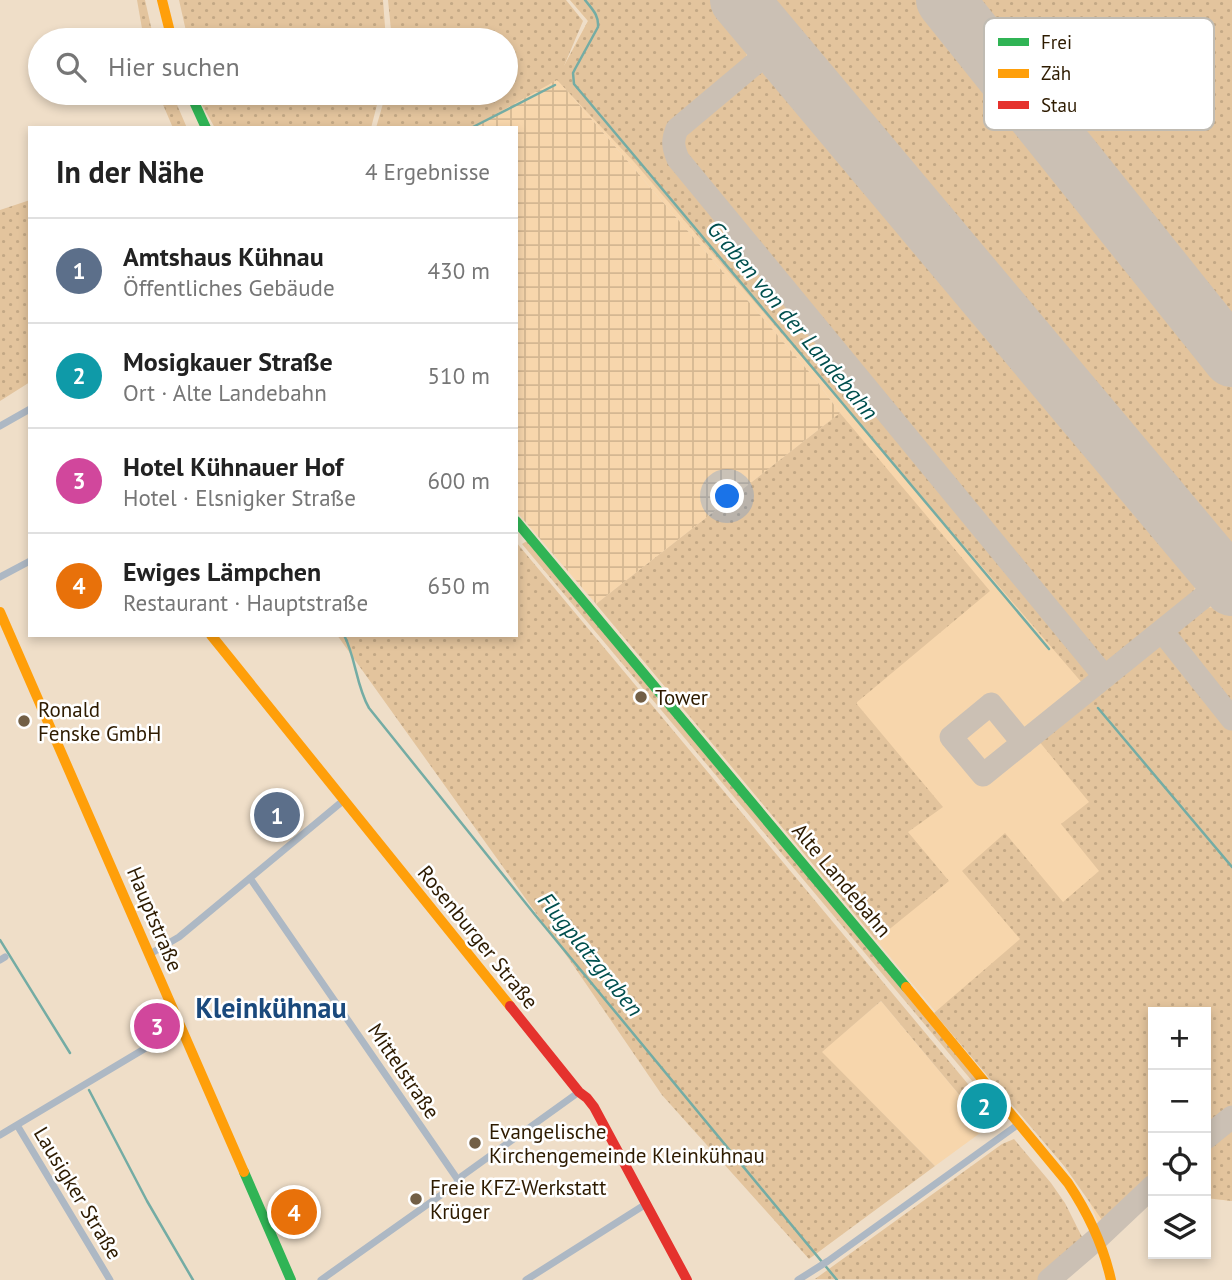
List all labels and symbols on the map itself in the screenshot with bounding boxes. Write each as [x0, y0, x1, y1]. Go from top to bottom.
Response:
legend [984, 18, 1214, 130]
text: Frei [1041, 30, 1072, 54]
text: Zäh [1041, 61, 1071, 85]
text: Stau [1041, 93, 1077, 117]
water label: Graben von der Landebahn [701, 214, 885, 426]
your location [710, 479, 744, 513]
place label: Tower [655, 684, 708, 711]
marker: Tower [633, 689, 649, 705]
place label: Ronald Fenske GmbH [38, 696, 161, 747]
marker: Ronald Fenske GmbH [16, 713, 32, 729]
pin: 1 [254, 789, 300, 841]
street label: Alte Landebahn [786, 817, 898, 943]
street label: Rosenburger Straße [412, 860, 544, 1014]
street label: Hauptstraße [121, 863, 189, 975]
water label: Flugplatzgraben [532, 886, 650, 1022]
district label: Kleinkühnau [196, 989, 346, 1026]
pin: 3 [134, 1000, 180, 1052]
street label: Mittelstraße [362, 1018, 446, 1124]
pin: 2 [961, 1080, 1007, 1132]
place label: Evangelische Kirchengemeinde Kleinkühnau [489, 1118, 765, 1169]
street label: Lausigker Straße [28, 1122, 128, 1264]
marker: Evangelische Kirchengemeinde Kleinkühnau [467, 1135, 483, 1151]
place label: Freie KFZ-Werkstatt Krüger [430, 1174, 606, 1225]
pin: 4 [271, 1186, 317, 1238]
marker: Freie KFZ-Werkstatt Krüger [408, 1191, 424, 1207]

